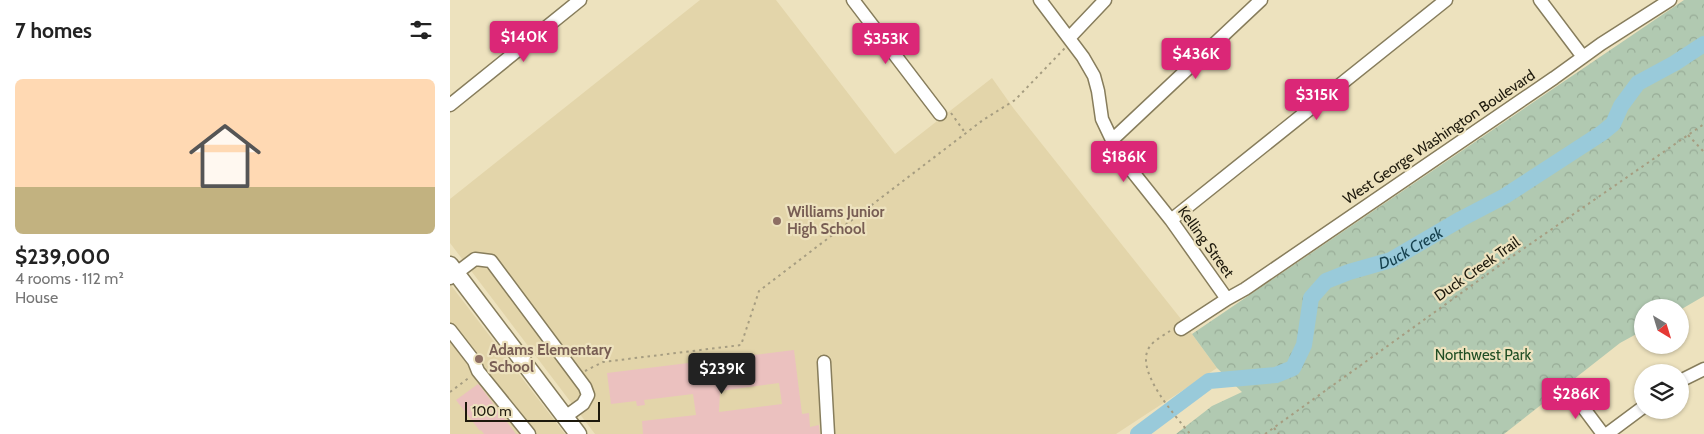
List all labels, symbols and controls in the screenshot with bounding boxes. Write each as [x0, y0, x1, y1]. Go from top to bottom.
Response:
icon: filters [407, 16, 435, 44]
text: 7 homes [15, 18, 92, 43]
pin: $140K [489, 20, 559, 63]
pin: $353K [851, 22, 921, 65]
text: $140K [501, 27, 547, 46]
text: $353K [863, 29, 909, 48]
pin: $436K [1161, 38, 1231, 80]
text: $436K [1173, 44, 1219, 63]
street label: West George Washington Boulevard [1340, 66, 1538, 208]
pin: $315K [1282, 78, 1352, 121]
text: $315K [1296, 85, 1338, 104]
icon: home [180, 111, 270, 201]
pin: $186K [1089, 140, 1159, 183]
text: $186K [1102, 147, 1146, 166]
place label: Williams Junior High School [787, 203, 884, 238]
street label: Kelling Street [1174, 203, 1238, 281]
marker: Williams Junior High School [771, 215, 783, 227]
water label: Duck Creek [1376, 222, 1447, 273]
street label: Duck Creek Trail [1431, 233, 1523, 305]
text: $239,000 [15, 244, 110, 269]
text: 4 rooms · 112 m² [15, 269, 124, 288]
text: House [15, 288, 58, 307]
north arrow [1634, 299, 1689, 354]
map controls [1634, 299, 1689, 419]
place label: Adams Elementary School [489, 341, 613, 376]
park label: Northwest Park [1435, 346, 1532, 364]
pin: $239K [687, 352, 757, 395]
marker: Adams Elementary School [473, 353, 485, 365]
text: $239K [699, 359, 745, 378]
button: layers [1634, 364, 1689, 419]
pin: $286K [1541, 378, 1611, 420]
text: $286K [1553, 384, 1599, 403]
scale bar [465, 399, 600, 422]
text: 100 m [472, 402, 512, 420]

